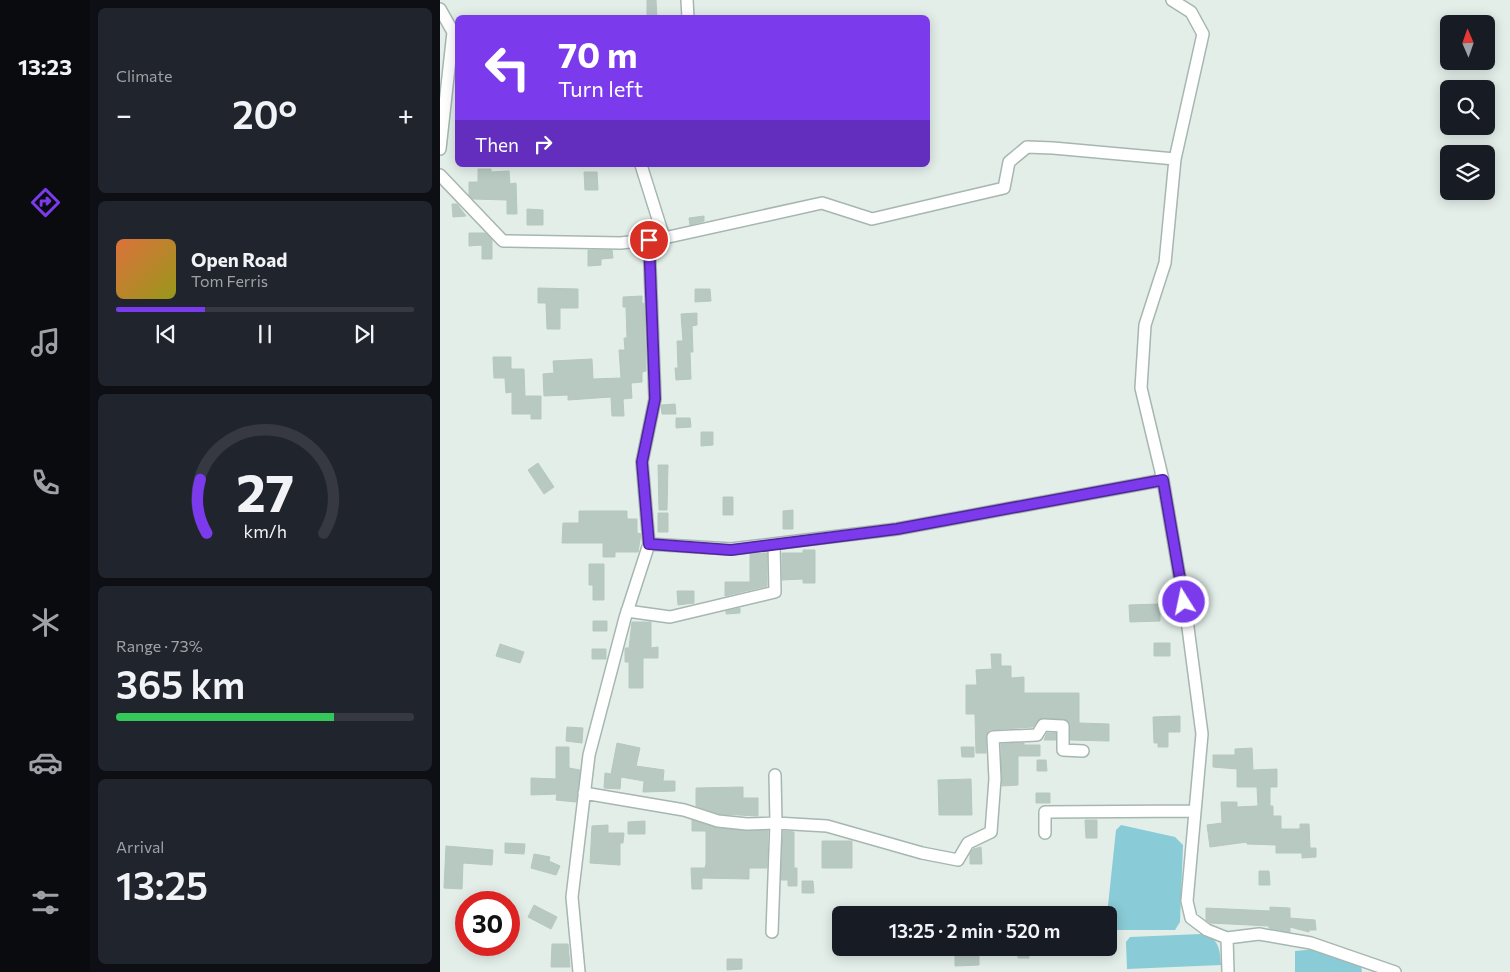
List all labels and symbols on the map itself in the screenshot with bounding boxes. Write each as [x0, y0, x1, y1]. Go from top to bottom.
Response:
north arrow [1440, 15, 1495, 70]
pin [628, 219, 670, 261]
position arrow [1157, 575, 1209, 627]
speed limit sign: 30 [455, 891, 520, 956]

